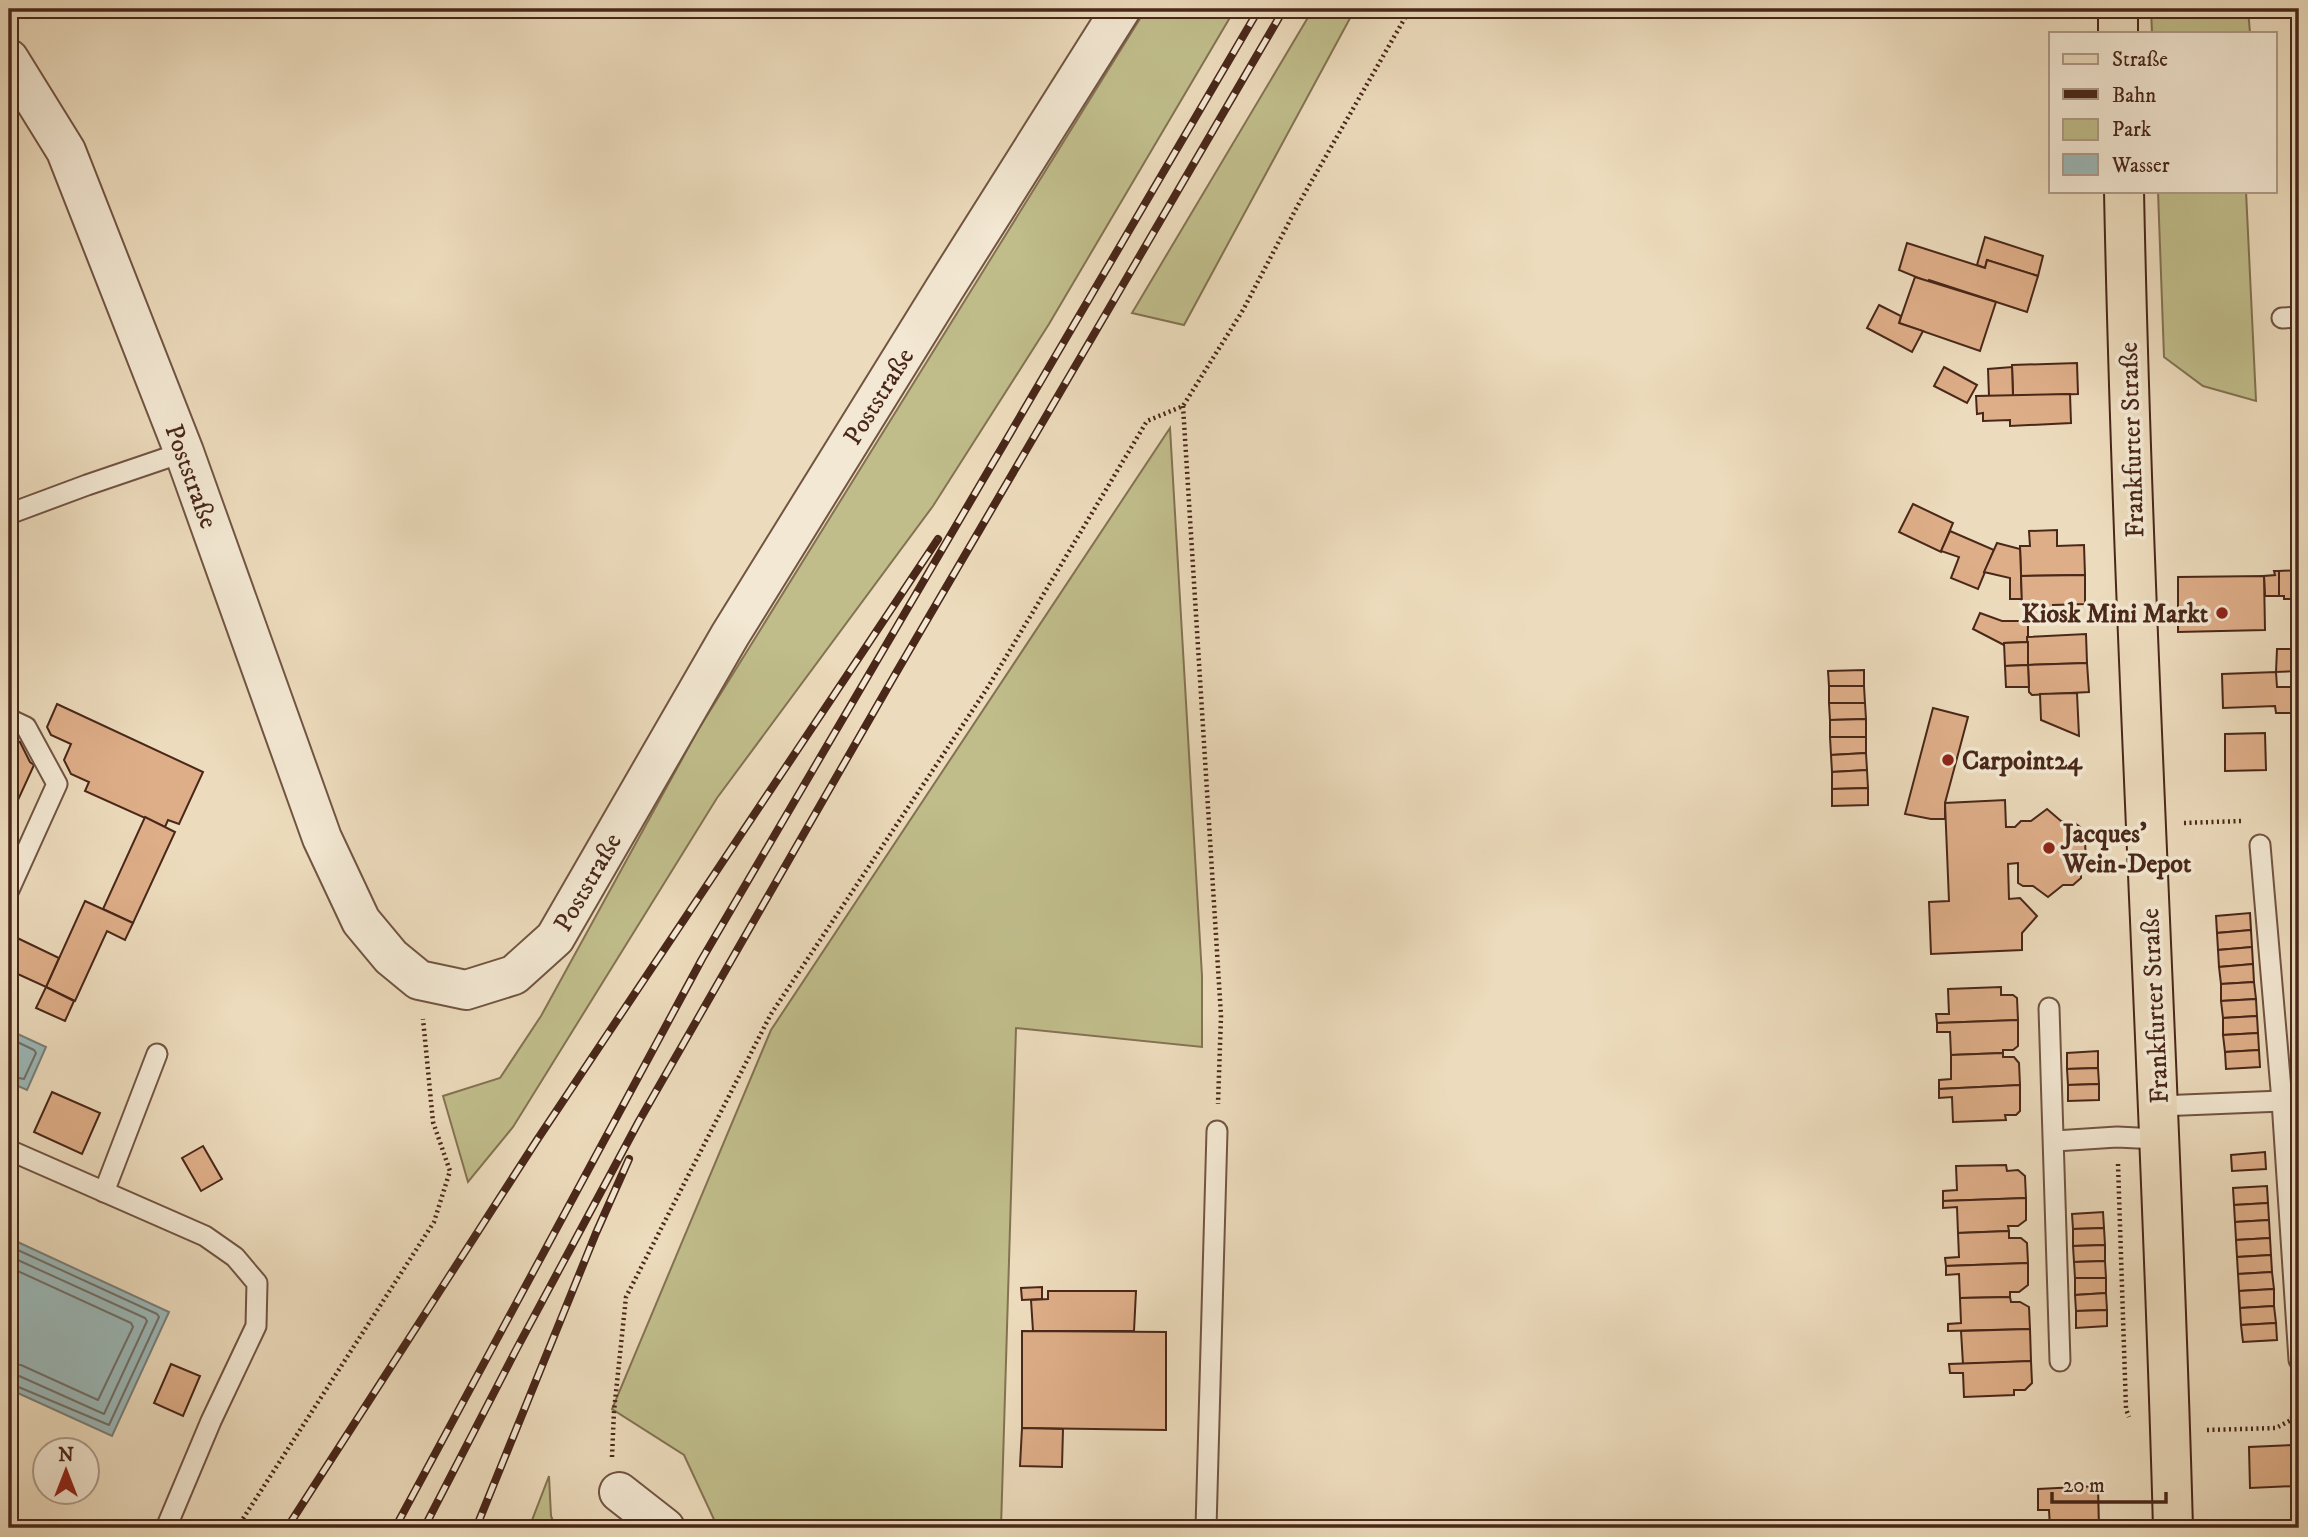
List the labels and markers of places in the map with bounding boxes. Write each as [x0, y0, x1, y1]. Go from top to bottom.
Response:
place label: Kiosk Mini Markt [2021, 598, 2209, 631]
marker: Kiosk Mini Markt [2214, 605, 2230, 621]
place label: Carpoint24 [1962, 745, 2083, 778]
marker: Carpoint24 [1940, 752, 1956, 768]
place label: Jacques' Wein-Depot [2060, 818, 2192, 881]
marker: Jacques' Wein-Depot [2041, 840, 2057, 856]

